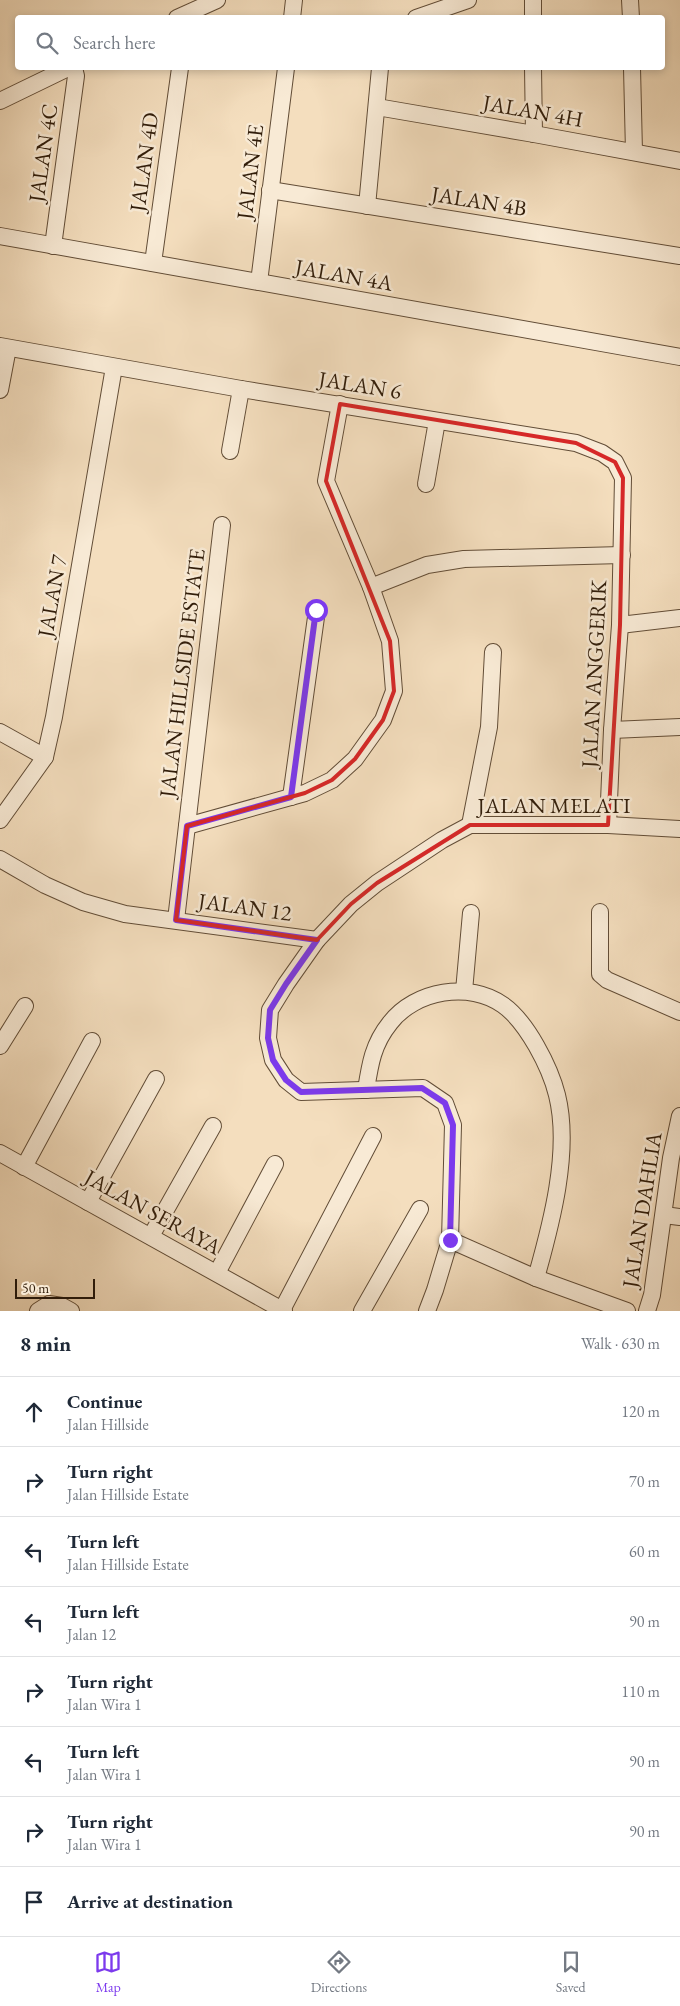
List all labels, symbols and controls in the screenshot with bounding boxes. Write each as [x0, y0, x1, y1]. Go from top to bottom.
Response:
search box [15, 15, 665, 70]
icon: search [33, 29, 61, 57]
text: Search here [73, 30, 155, 55]
street label: JALAN 4H [479, 88, 585, 134]
street label: JALAN 4C [21, 102, 64, 206]
street label: JALAN 4D [122, 111, 165, 215]
street label: JALAN 4E [230, 123, 270, 223]
street label: JALAN 4B [427, 179, 529, 223]
street label: JALAN 4A [291, 252, 396, 298]
street label: JALAN 6 [315, 364, 404, 406]
street label: JALAN HILLSIDE ESTATE [152, 547, 212, 801]
street label: JALAN 7 [30, 552, 74, 641]
street label: JALAN ANGGERIK [574, 578, 613, 771]
route start [305, 599, 328, 622]
street label: JALAN MELATI [475, 791, 631, 820]
street label: JALAN 12 [195, 886, 294, 928]
street label: JALAN DAHLIA [615, 1129, 669, 1292]
street label: JALAN SERAYA [78, 1161, 227, 1262]
route end [439, 1229, 462, 1252]
scale bar [15, 1276, 95, 1299]
text: 50 m [22, 1279, 49, 1297]
text: 8 min [20, 1330, 71, 1357]
text: Walk · 630 m [581, 1333, 660, 1354]
text: Continue [67, 1389, 142, 1414]
icon: ahead [20, 1398, 48, 1426]
text: 120 m [621, 1401, 660, 1422]
text: Jalan Hillside [67, 1414, 149, 1435]
text: Turn right [67, 1459, 153, 1484]
icon: right [20, 1468, 48, 1496]
text: 70 m [629, 1471, 660, 1492]
text: Jalan Hillside Estate [67, 1484, 189, 1505]
text: Turn left [67, 1529, 139, 1554]
icon: left [20, 1538, 48, 1566]
text: 60 m [629, 1541, 660, 1562]
text: Jalan Hillside Estate [67, 1554, 189, 1575]
text: Turn left [67, 1599, 139, 1624]
icon: left [20, 1608, 48, 1636]
text: 90 m [629, 1611, 660, 1632]
text: Jalan 12 [67, 1624, 116, 1645]
text: Turn right [67, 1669, 153, 1694]
icon: right [20, 1678, 48, 1706]
text: 110 m [621, 1681, 660, 1702]
text: Jalan Wira 1 [67, 1694, 142, 1715]
text: Turn left [67, 1739, 139, 1764]
icon: left [20, 1748, 48, 1776]
text: 90 m [629, 1751, 660, 1772]
text: Jalan Wira 1 [67, 1764, 142, 1785]
text: Turn right [67, 1809, 153, 1834]
icon: right [20, 1818, 48, 1846]
text: 90 m [629, 1821, 660, 1842]
text: Jalan Wira 1 [67, 1834, 142, 1855]
icon: arrive [20, 1888, 48, 1916]
text: Arrive at destination [67, 1889, 233, 1914]
tab: Map [94, 1948, 122, 1996]
tab: Directions [311, 1948, 367, 1996]
tab: Saved [556, 1948, 586, 1996]

